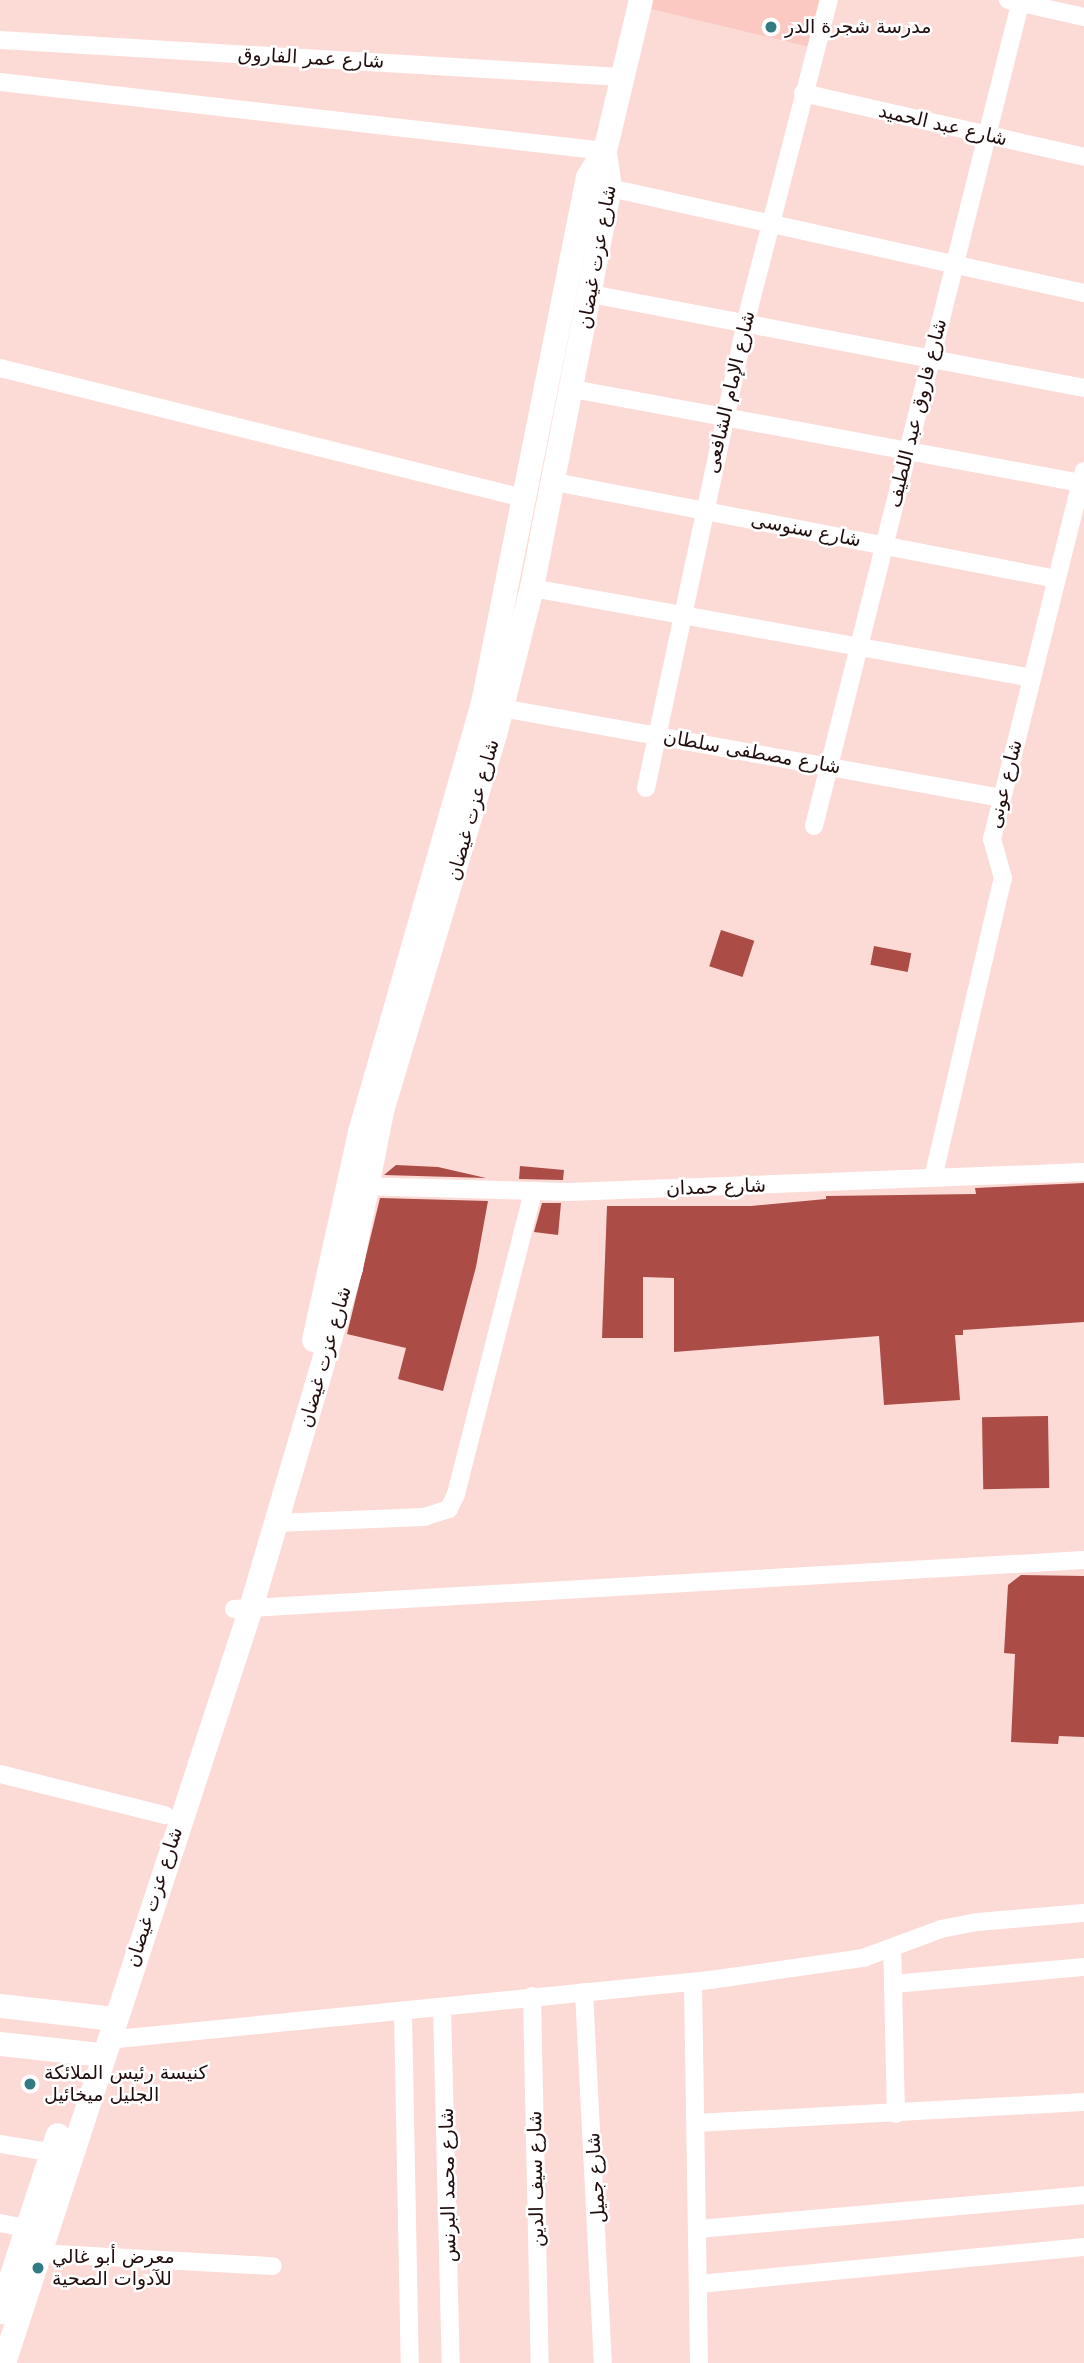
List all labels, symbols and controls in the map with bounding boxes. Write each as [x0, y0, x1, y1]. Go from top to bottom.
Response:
place label: مدرسة شجرة الدر [785, 16, 931, 38]
marker: مدرسة شجرة الدر [763, 19, 779, 35]
street label: شارع عمر الفاروق [237, 43, 385, 73]
street label: شارع عبد الحميد [876, 99, 1010, 151]
street label: شارع عزت غيضان [573, 183, 621, 331]
street label: شارع الإمام الشافعى [700, 309, 760, 475]
street label: شارع فاروق عبد اللطيف [883, 316, 951, 510]
street label: شارع سنوسى [749, 508, 863, 552]
street label: شارع مصطفى سلطان [662, 725, 842, 779]
street label: شارع عزت غيضان [442, 737, 504, 883]
street label: شارع عونى [983, 737, 1027, 831]
street label: شارع حمدان [666, 1174, 766, 1200]
street label: شارع عزت غيضان [294, 1284, 356, 1430]
street label: شارع عزت غيضان [121, 1824, 187, 1970]
place label: كنيسة رئيس الملائكة الجليل ميخائيل [44, 2062, 208, 2106]
marker: كنيسة رئيس الملائكة الجليل ميخائيل [22, 2076, 38, 2092]
street label: شارع محمد البرنس [435, 2108, 461, 2262]
street label: شارع سيف الدين [523, 2111, 549, 2247]
street label: شارع جميل [581, 2132, 611, 2224]
place label: معرض أبو غالي للآدوات الصحية [52, 2246, 175, 2290]
marker: معرض أبو غالي للآدوات الصحية [30, 2260, 46, 2276]

